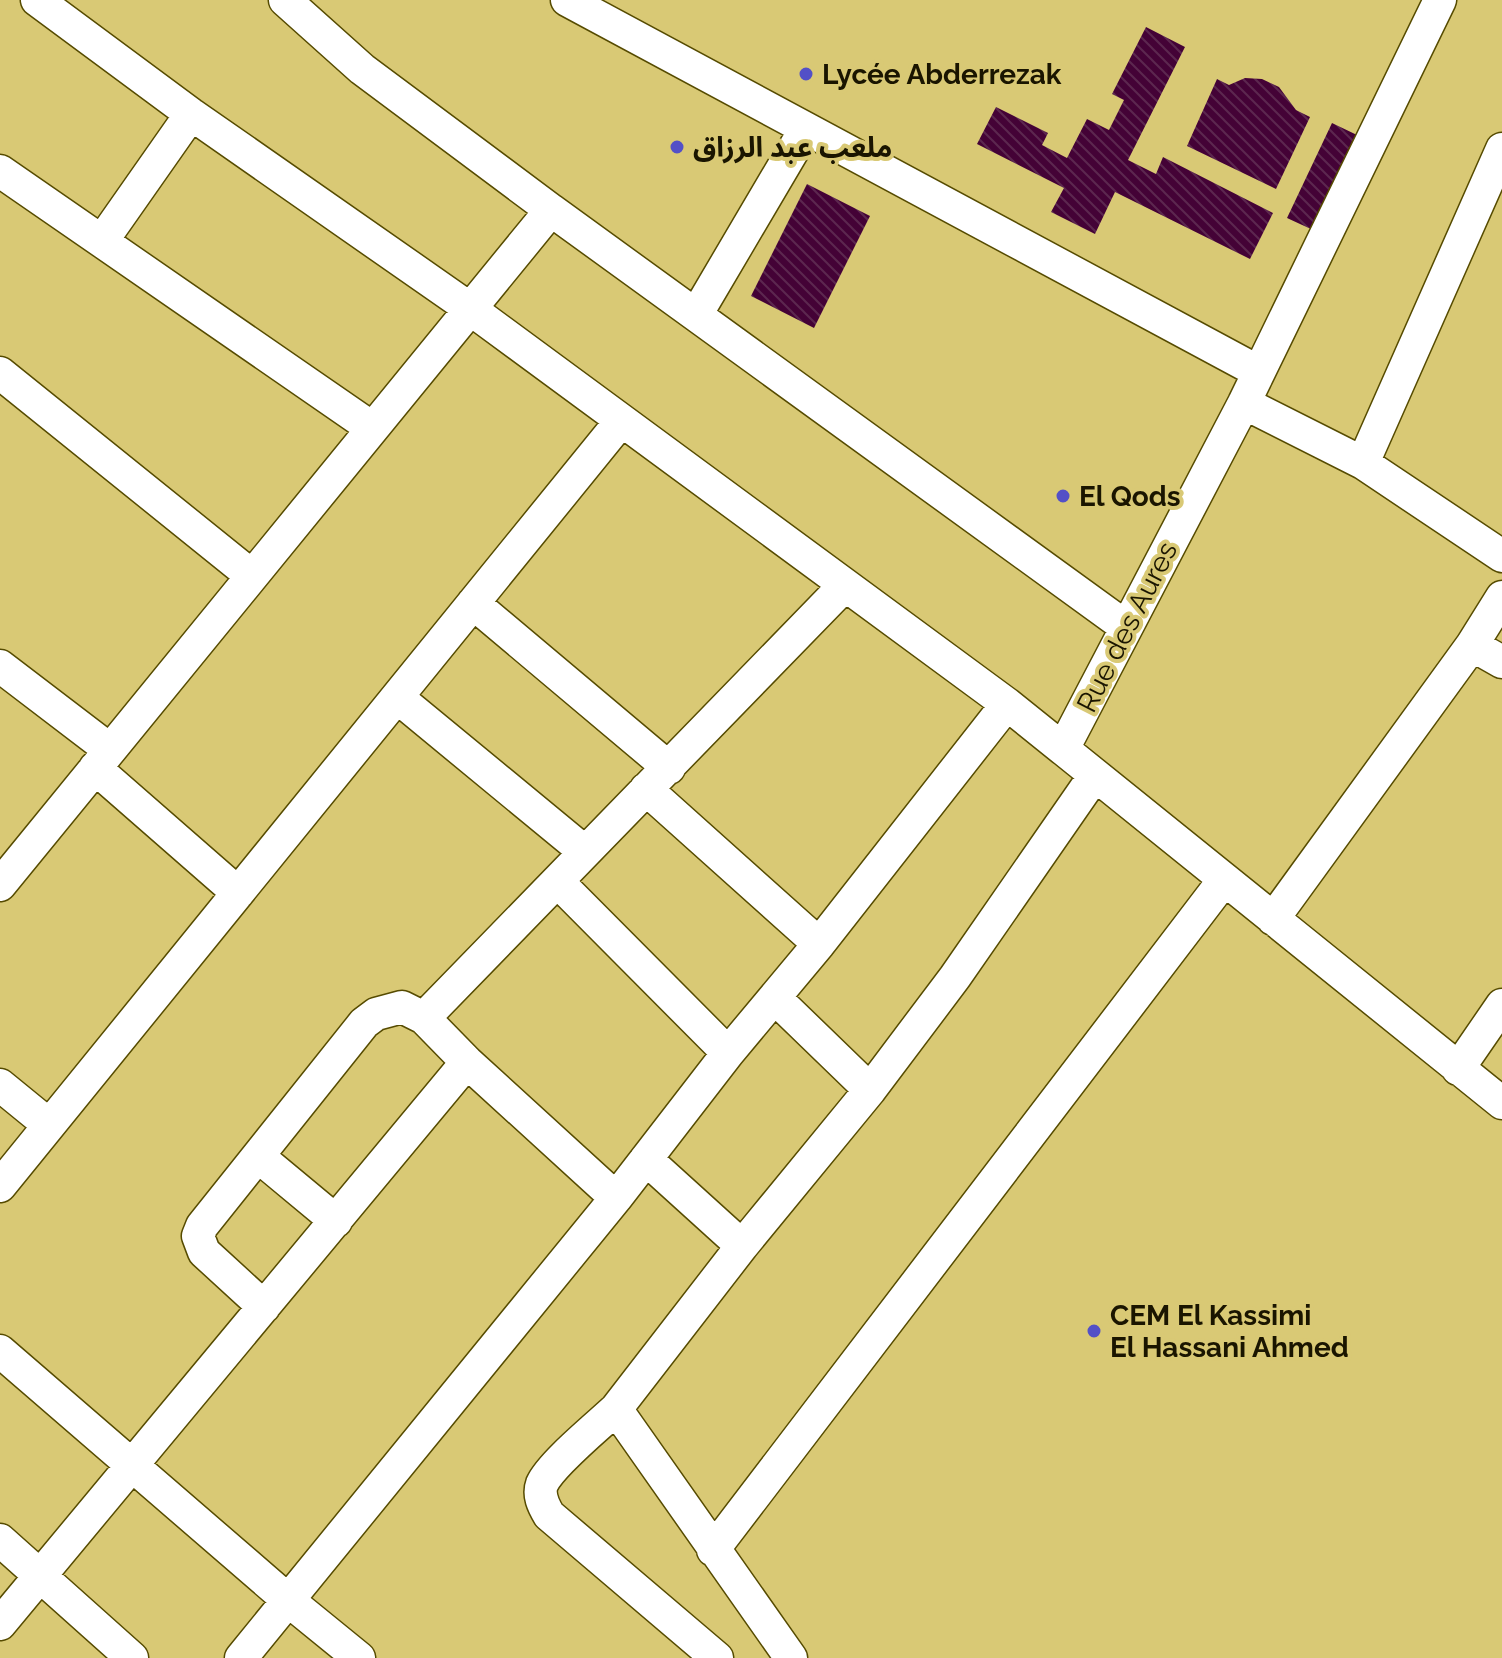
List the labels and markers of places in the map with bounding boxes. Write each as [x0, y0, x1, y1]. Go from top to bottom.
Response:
place label: Lycée Abderrezak [822, 58, 1062, 91]
marker: Lycée Abderrezak [797, 65, 815, 83]
place label: ملعب عبد الرزاق [693, 131, 892, 164]
marker: ملعب عبد الرزاق [668, 138, 686, 156]
place label: El Qods [1079, 480, 1181, 513]
marker: El Qods [1054, 487, 1072, 505]
place label: CEM El Kassimi El Hassani Ahmed [1110, 1299, 1349, 1364]
marker: CEM El Kassimi El Hassani Ahmed [1085, 1322, 1103, 1340]

